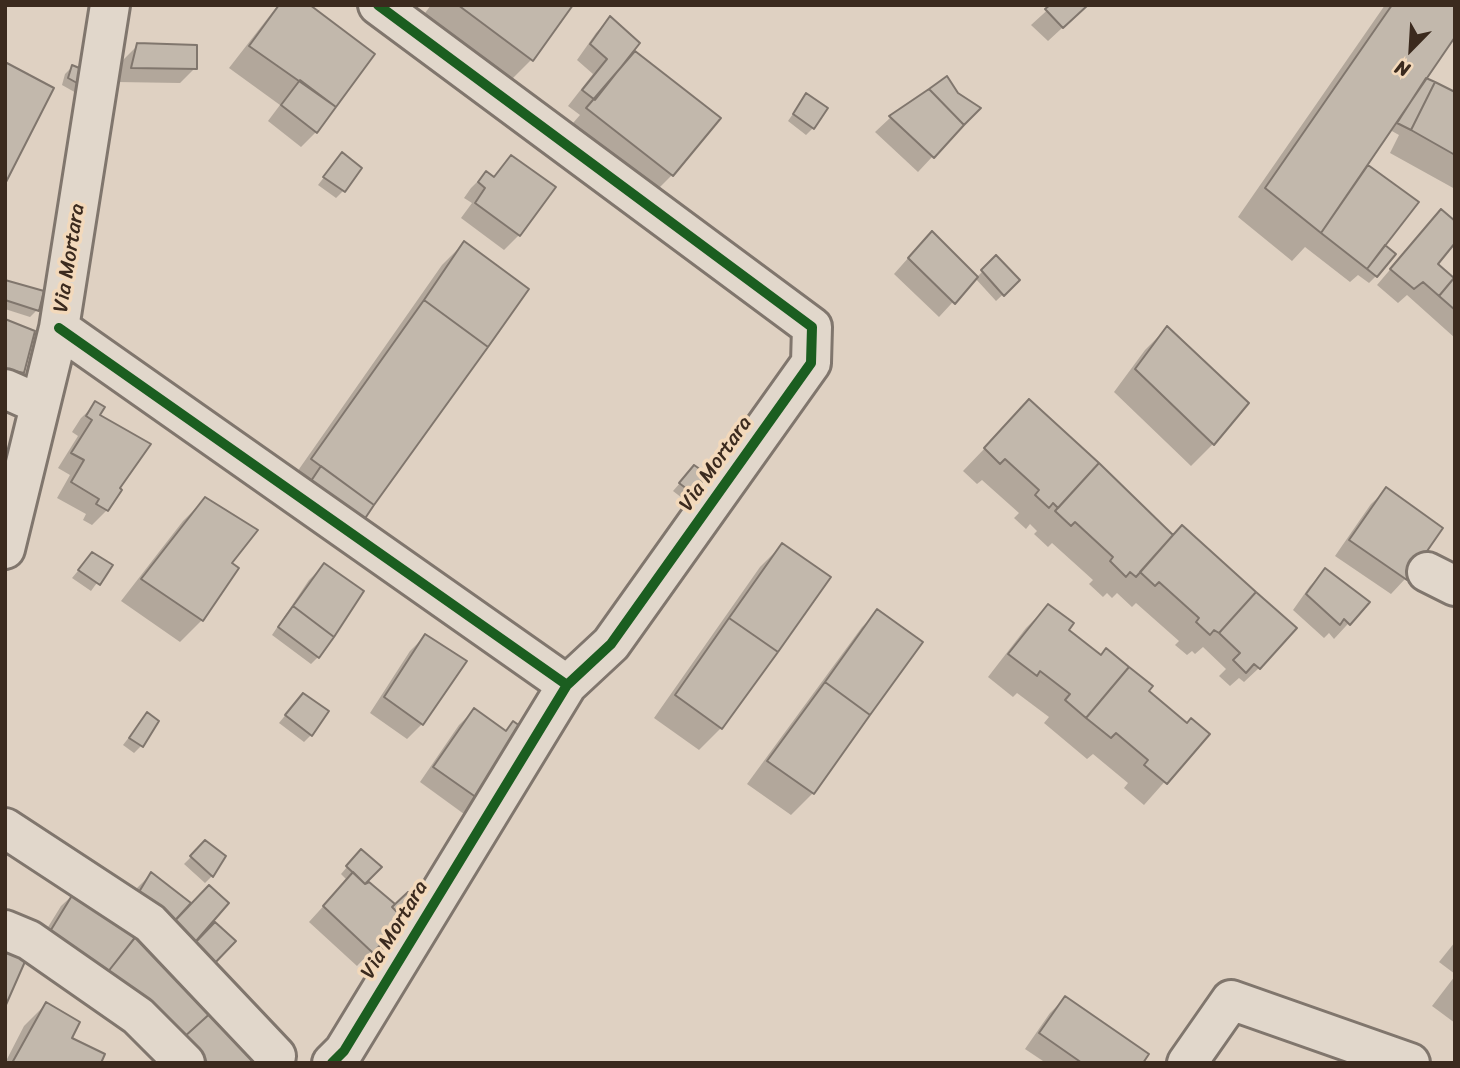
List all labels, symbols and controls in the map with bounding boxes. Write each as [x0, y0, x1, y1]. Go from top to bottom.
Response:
north arrow [1376, 14, 1446, 84]
text: N [1390, 51, 1415, 86]
street label: Via Mortara [49, 202, 91, 314]
street label: Via Mortara [674, 412, 758, 516]
street label: Via Mortara [356, 877, 434, 983]

